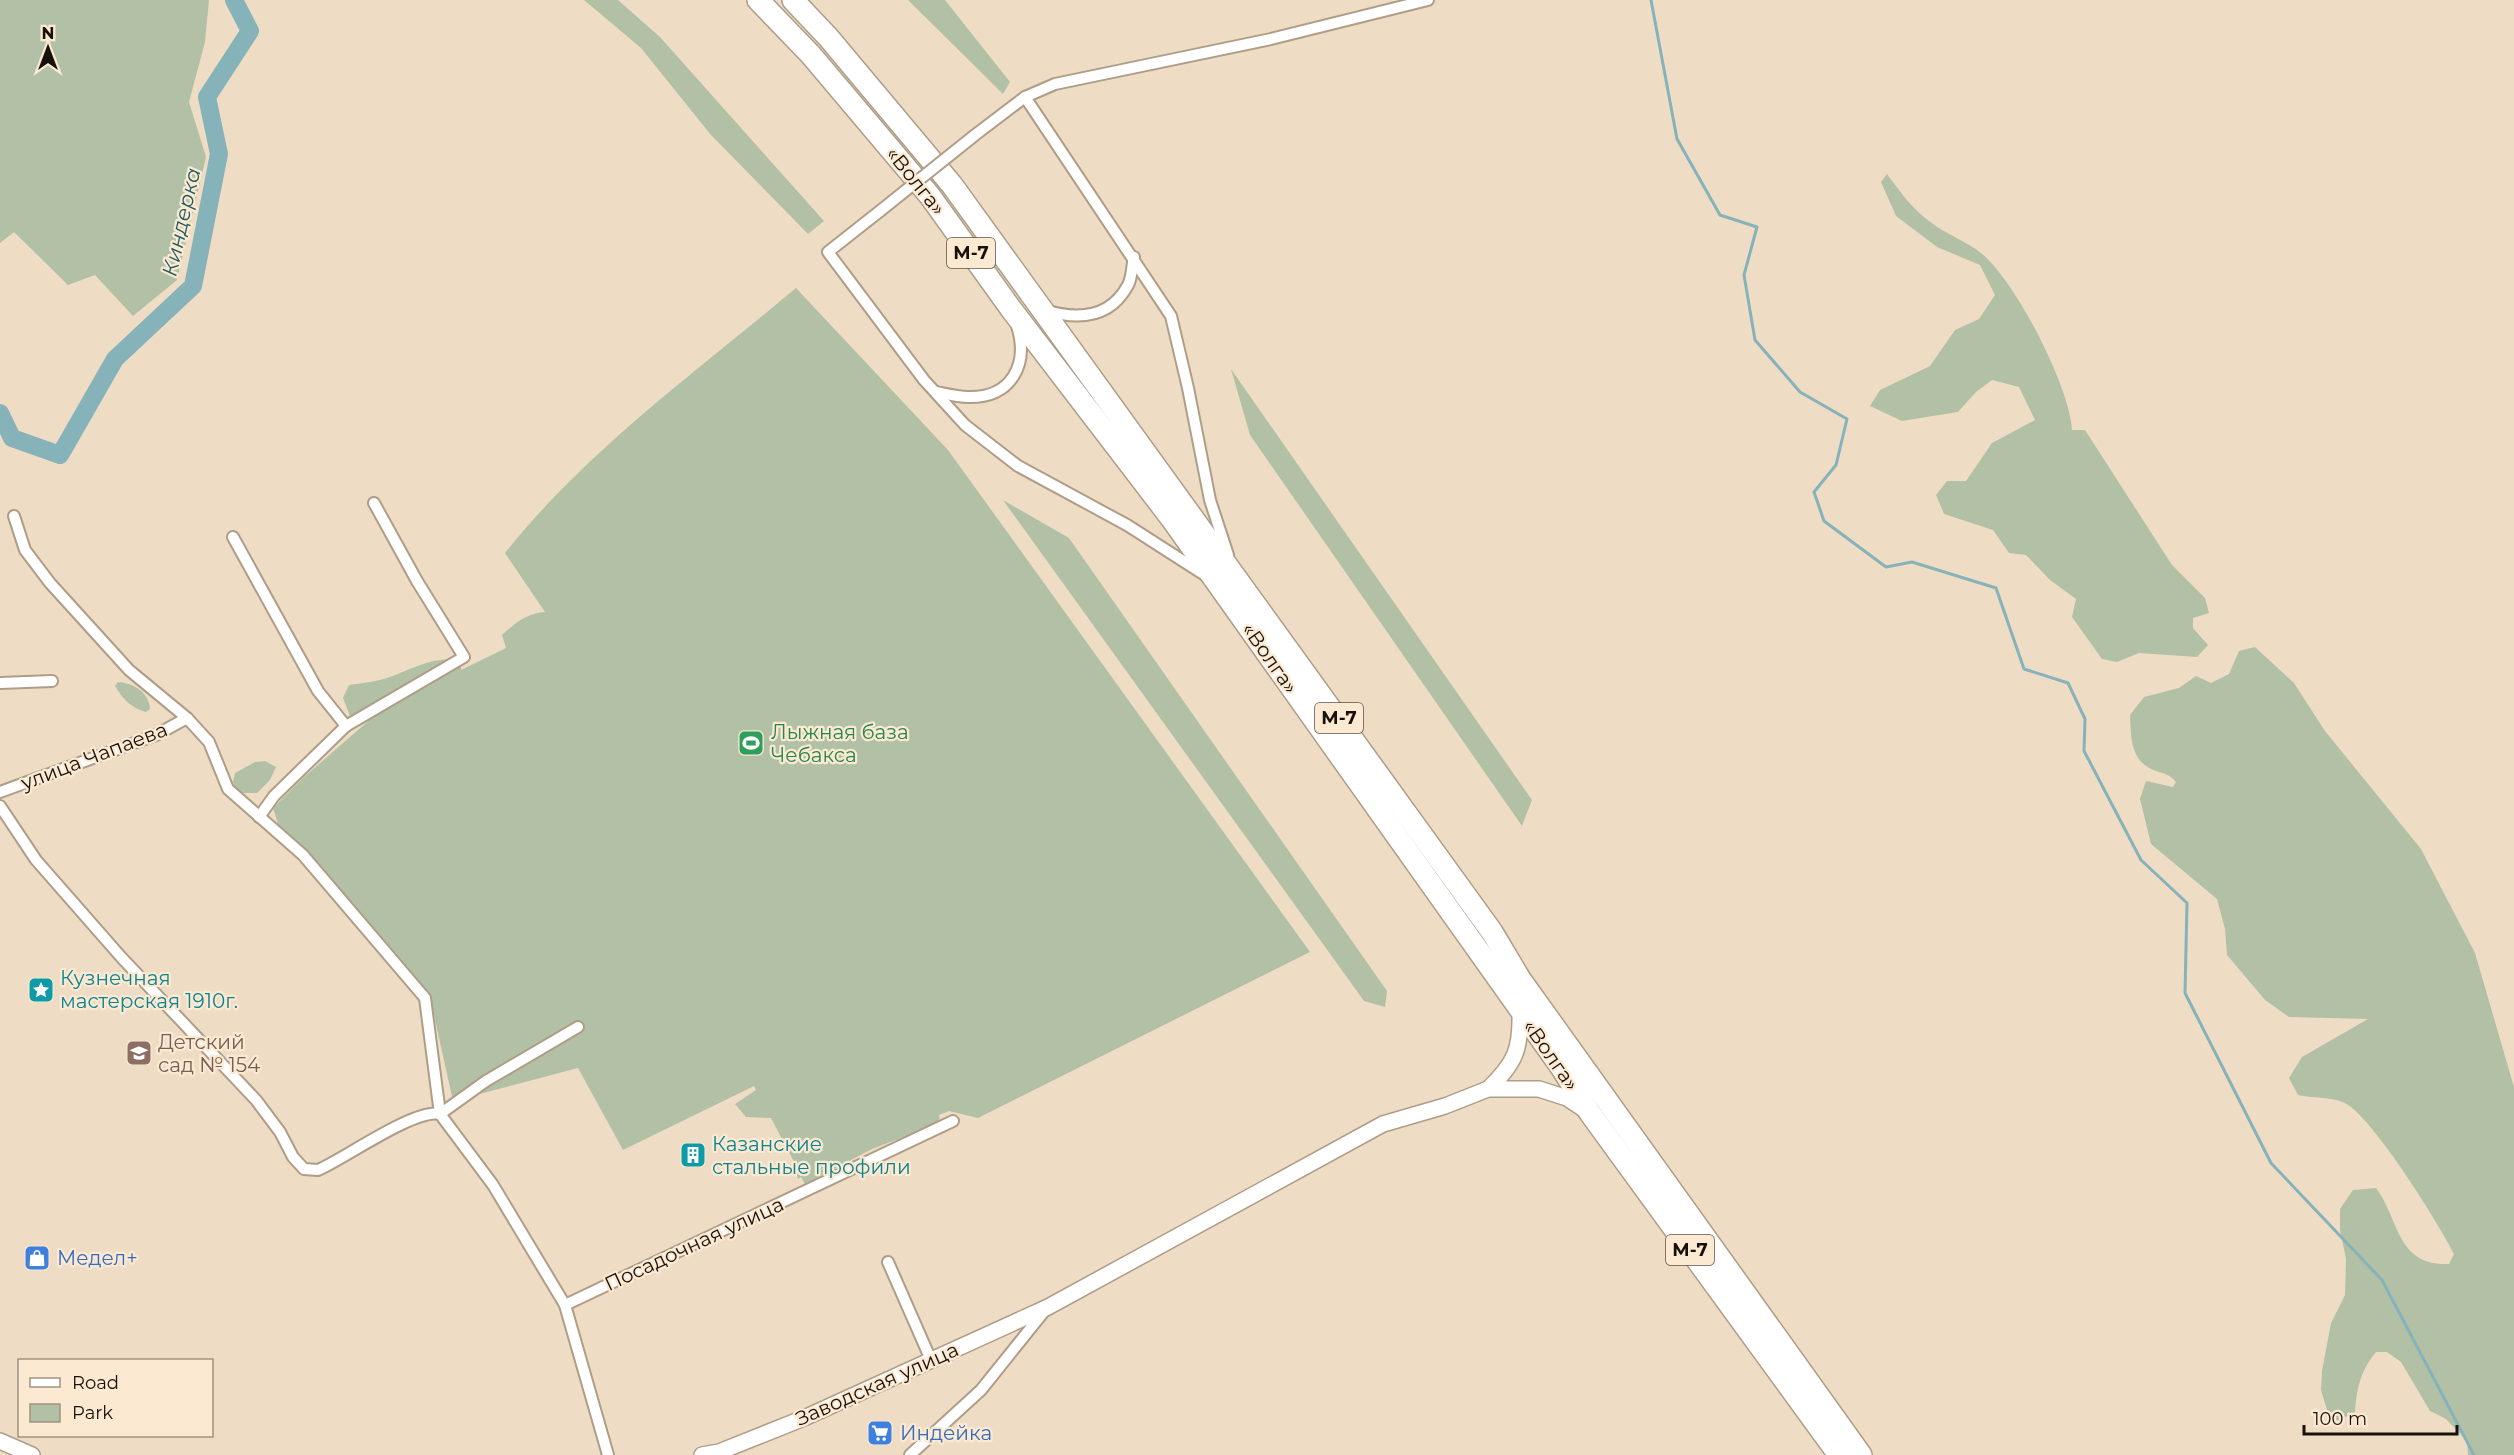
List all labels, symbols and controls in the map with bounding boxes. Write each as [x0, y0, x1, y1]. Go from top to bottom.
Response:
north arrow [18, 18, 78, 78]
text: N [42, 24, 54, 43]
street label: «Волга» [881, 142, 951, 220]
water label: Киндерка [156, 165, 206, 279]
road number: М-7 [947, 238, 995, 268]
street label: «Волга» [1237, 618, 1303, 698]
road number: М-7 [1315, 703, 1363, 733]
street label: улица Чапаева [16, 717, 171, 795]
place label: Лыжная база Чебакса [771, 720, 909, 767]
sports icon: Лыжная база Чебакса [736, 728, 766, 758]
place label: Кузнечная мастерская 1910г. [60, 966, 238, 1013]
place icon: Кузнечная мастерская 1910г. [26, 975, 56, 1005]
street label: «Волга» [1518, 1015, 1584, 1095]
place label: Детский сад № 154 [158, 1030, 260, 1077]
school or university icon: Детский сад № 154 [124, 1038, 154, 1068]
place label: Казанские стальные профили [712, 1132, 911, 1179]
building icon: Казанские стальные профили [678, 1140, 708, 1170]
street label: Посадочная улица [601, 1192, 787, 1296]
road number: М-7 [1666, 1235, 1714, 1265]
shop icon: Медел+ [22, 1243, 52, 1273]
place label: Медел+ [57, 1246, 138, 1270]
street label: Заводская улица [792, 1337, 962, 1431]
legend [18, 1359, 213, 1437]
text: Road [72, 1372, 119, 1394]
scale bar [2304, 1398, 2457, 1436]
text: Park [72, 1402, 113, 1424]
text: 100 m [2313, 1408, 2367, 1430]
supermarket icon: Индейка [865, 1418, 895, 1448]
place label: Индейка [900, 1421, 992, 1445]

